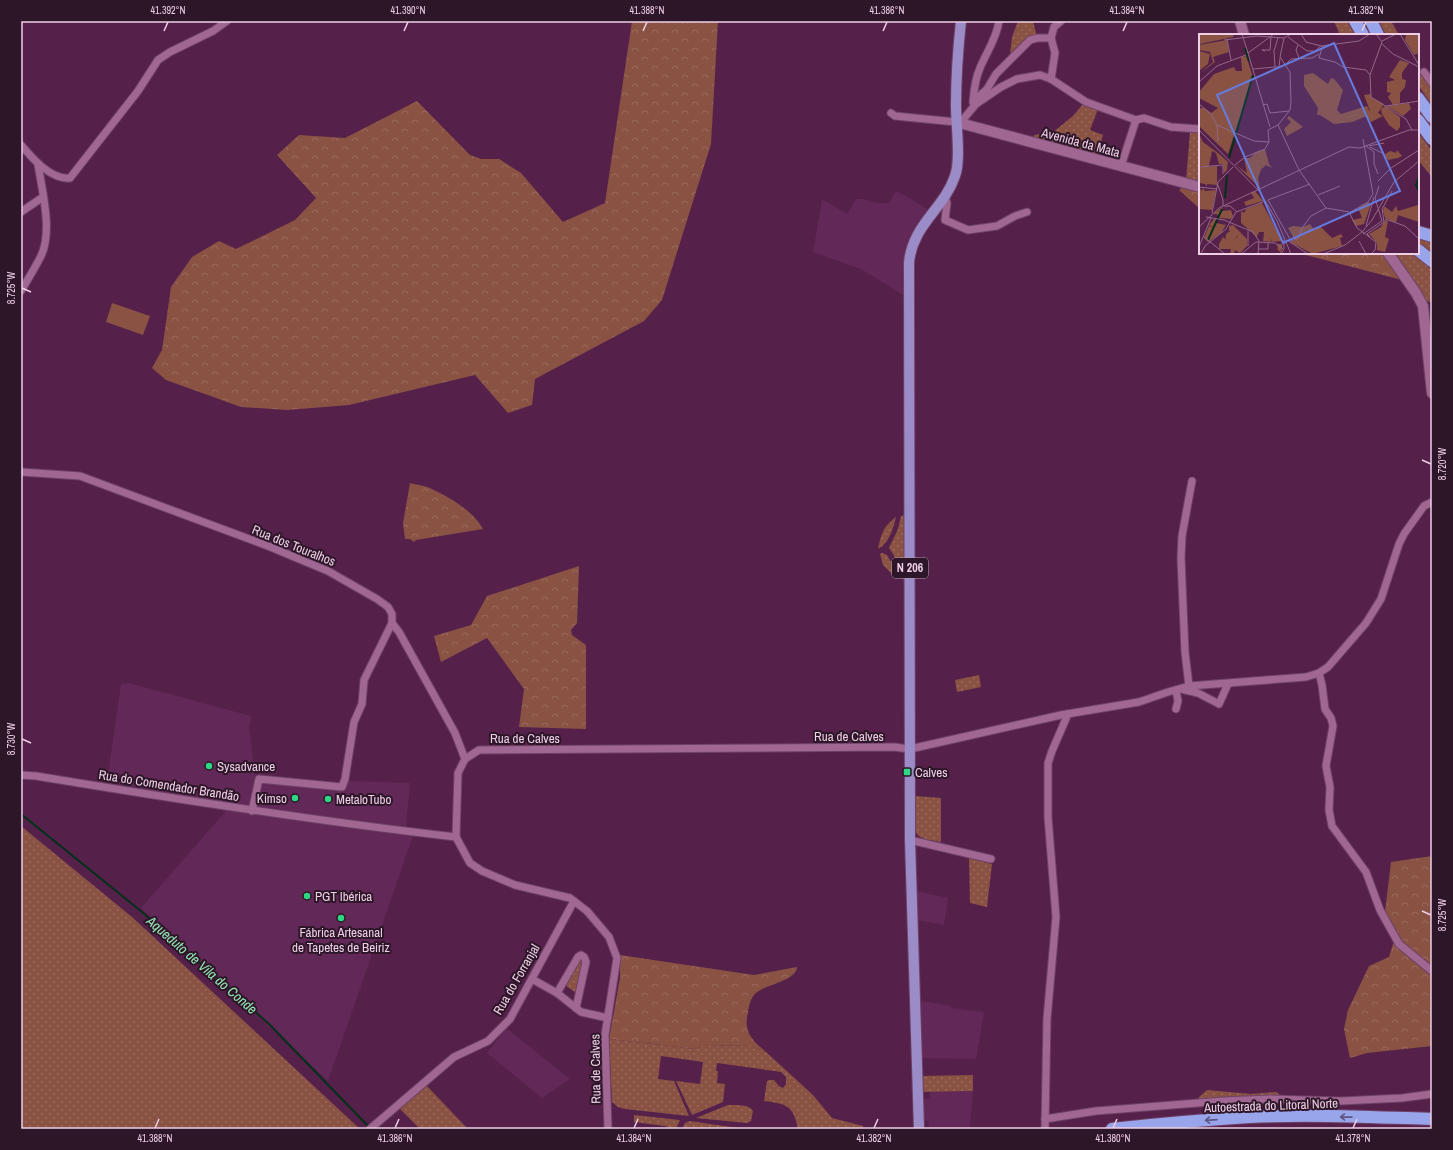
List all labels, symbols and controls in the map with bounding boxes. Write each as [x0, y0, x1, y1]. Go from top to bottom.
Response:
text: 41.392°N [151, 4, 186, 17]
text: 41.390°N [391, 4, 426, 17]
text: 41.388°N [630, 4, 665, 17]
text: 41.386°N [870, 4, 905, 17]
text: 41.384°N [1110, 4, 1145, 17]
text: 41.382°N [1349, 4, 1384, 17]
inset map [1199, 34, 1419, 254]
street label: Avenida da Mata [1039, 124, 1122, 161]
text: 8.725°W [5, 272, 18, 304]
text: 8.720°W [1436, 448, 1449, 480]
street label: Rua dos Touralhos [250, 521, 338, 570]
road number: N 206 [892, 558, 928, 578]
text: 8.730°W [5, 723, 18, 755]
street label: Rua de Calves [814, 728, 884, 745]
street label: Rua de Calves [490, 730, 560, 747]
place label: Sysadvance [217, 758, 275, 775]
marker: Sysadvance [204, 761, 214, 771]
place label: Calves [915, 764, 948, 781]
street label: Rua do Comendador Brandão [97, 766, 241, 805]
marker: Calves [902, 767, 912, 777]
place label: Kimso [257, 790, 287, 807]
place label: MetaloTubo [336, 791, 391, 808]
marker: Kimso [290, 793, 300, 803]
marker: MetaloTubo [323, 794, 333, 804]
place label: PGT Ibérica [315, 888, 372, 905]
marker: PGT Ibérica [302, 891, 312, 901]
text: 8.725°W [1436, 899, 1449, 931]
water label: Aqueduto de Vila do Conde [142, 911, 261, 1018]
marker: Fábrica Artesanal de Tapetes de Beiriz [336, 913, 346, 923]
place label: Fábrica Artesanal de Tapetes de Beiriz [292, 924, 390, 956]
street label: Rua do Forranjal [489, 941, 544, 1018]
street label: Rua de Calves [586, 1034, 605, 1104]
street label: Autoestrada do Litoral Norte [1203, 1095, 1338, 1116]
one-way arrow [1340, 1113, 1353, 1120]
one-way arrow [1205, 1116, 1218, 1123]
text: 41.388°N [138, 1132, 173, 1145]
text: 41.386°N [378, 1132, 413, 1145]
text: 41.384°N [617, 1132, 652, 1145]
text: 41.382°N [857, 1132, 892, 1145]
text: 41.380°N [1096, 1132, 1131, 1145]
text: 41.378°N [1336, 1132, 1371, 1145]

